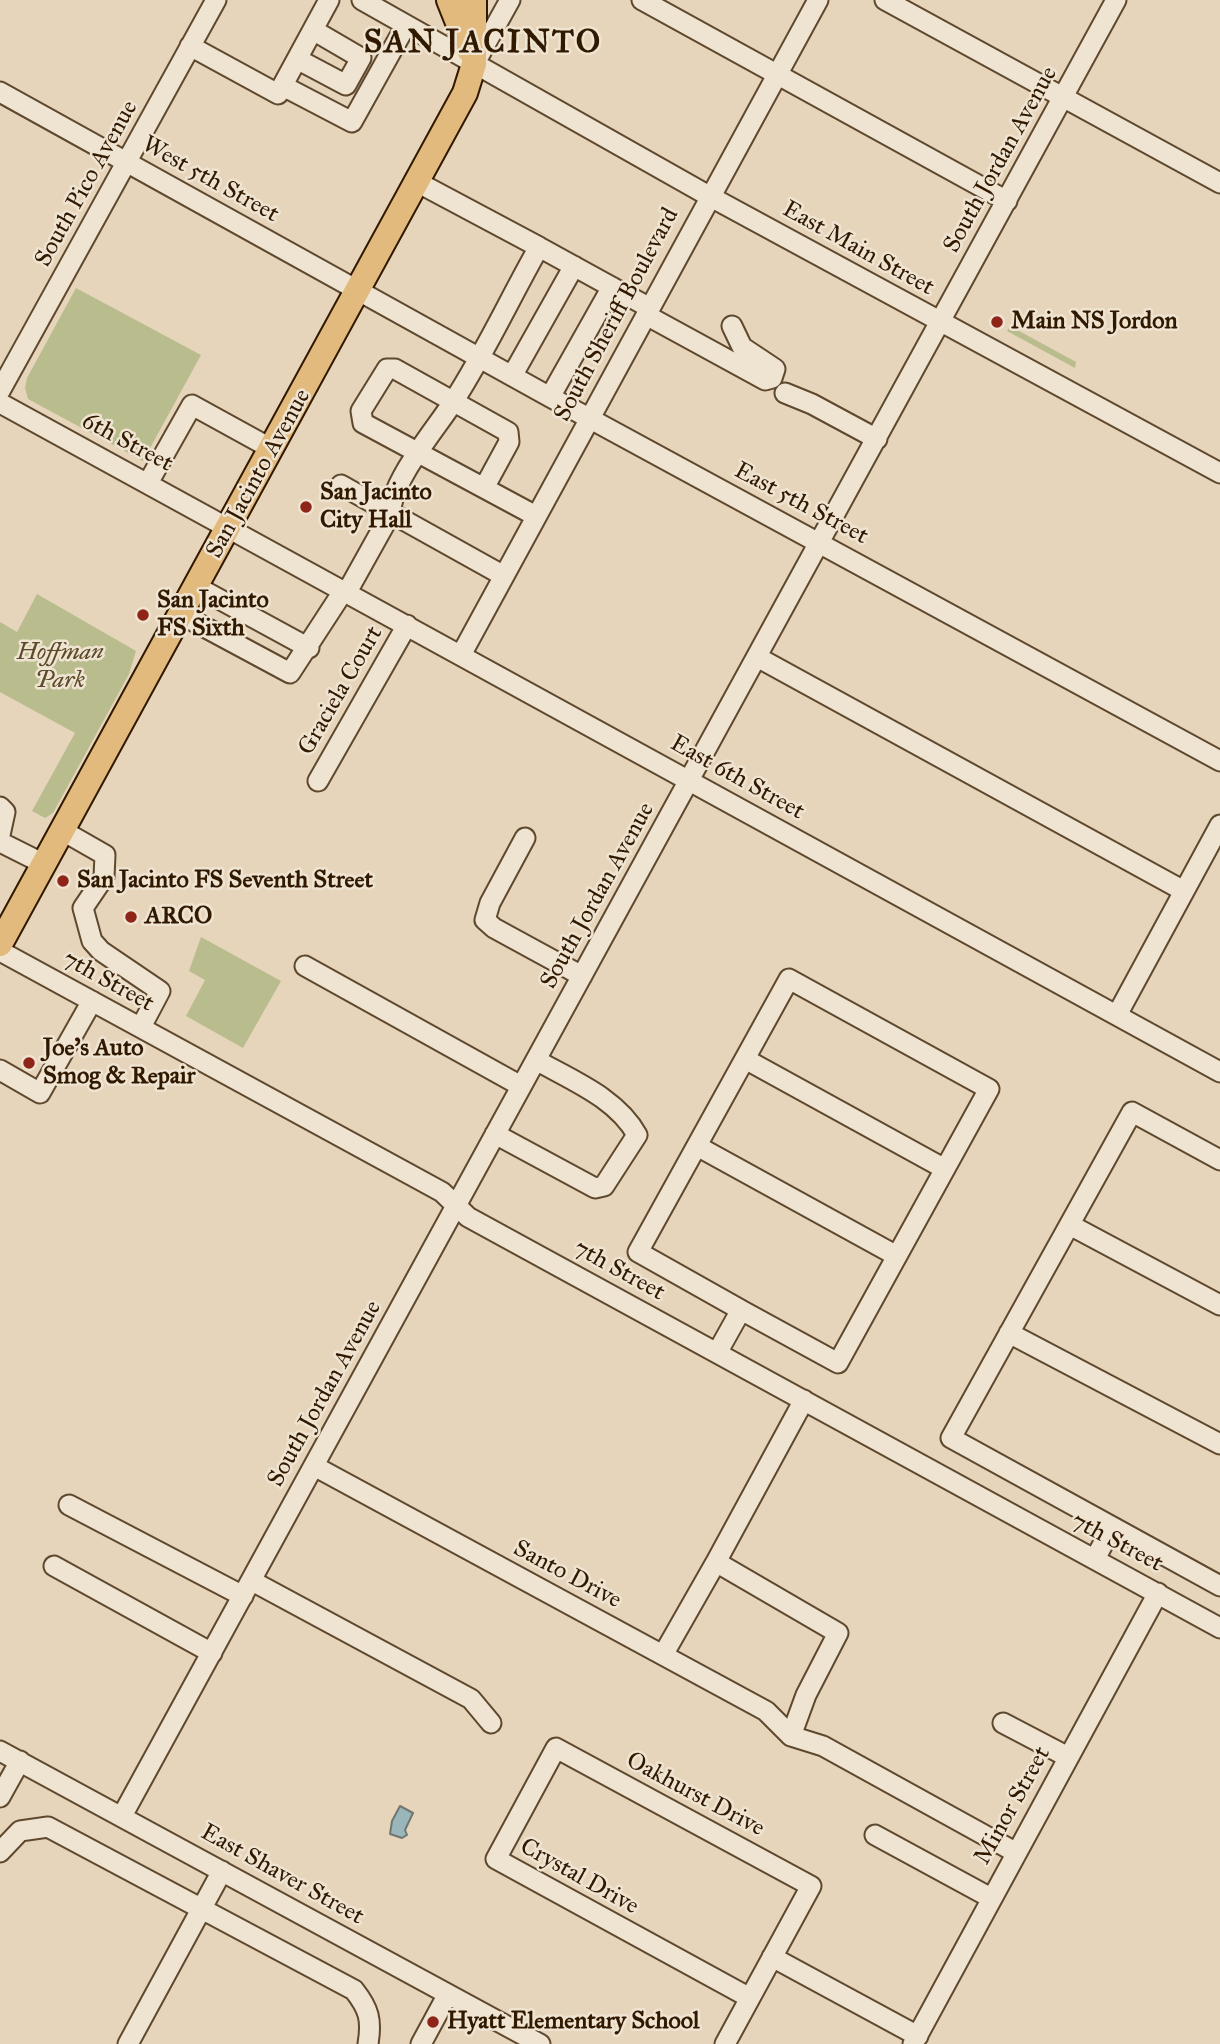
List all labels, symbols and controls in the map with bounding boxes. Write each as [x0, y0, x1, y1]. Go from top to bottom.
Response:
district label: SAN JACINTO [365, 25, 601, 63]
street label: South Jordan Avenue [938, 62, 1064, 258]
street label: South Pico Avenue [29, 96, 145, 272]
street label: West 5th Street [137, 131, 283, 229]
street label: East Main Street [777, 195, 939, 303]
street label: South Sheriff Boulevard [548, 203, 686, 427]
place label: Main NS Jordon [1011, 308, 1177, 336]
marker: Main NS Jordon [989, 314, 1005, 330]
street label: San Jacinto Avenue [201, 384, 317, 564]
street label: 6th Street [77, 407, 177, 479]
street label: East 5th Street [729, 457, 873, 551]
place label: San Jacinto City Hall [320, 479, 432, 535]
marker: San Jacinto City Hall [298, 499, 314, 515]
place label: San Jacinto FS Sixth [157, 587, 269, 643]
marker: San Jacinto FS Sixth [135, 607, 151, 623]
street label: Graciela Court [293, 621, 389, 761]
park label: Hoffman Park [16, 639, 104, 695]
street label: East 6th Street [665, 729, 809, 827]
street label: South Jordan Avenue [535, 798, 661, 994]
place label: San Jacinto FS Seventh Street [77, 867, 373, 895]
marker: San Jacinto FS Seventh Street [55, 873, 71, 889]
place label: ARCO [145, 903, 212, 931]
marker: ARCO [123, 909, 139, 925]
street label: 7th Street [58, 945, 158, 1019]
place label: Joe's Auto Smog & Repair [43, 1035, 196, 1091]
marker: Joe's Auto Smog & Repair [21, 1055, 37, 1071]
street label: 7th Street [569, 1234, 669, 1308]
street label: South Jordan Avenue [262, 1296, 388, 1492]
street label: 7th Street [1066, 1507, 1168, 1579]
street label: Santo Drive [508, 1535, 626, 1615]
street label: Minor Street [969, 1742, 1057, 1870]
street label: Oakhurst Drive [621, 1746, 769, 1844]
street label: East Shaver Street [196, 1818, 368, 1932]
street label: Crystal Drive [515, 1833, 643, 1921]
place label: Hyatt Elementary School [447, 2008, 699, 2036]
marker: Hyatt Elementary School [425, 2014, 441, 2030]

